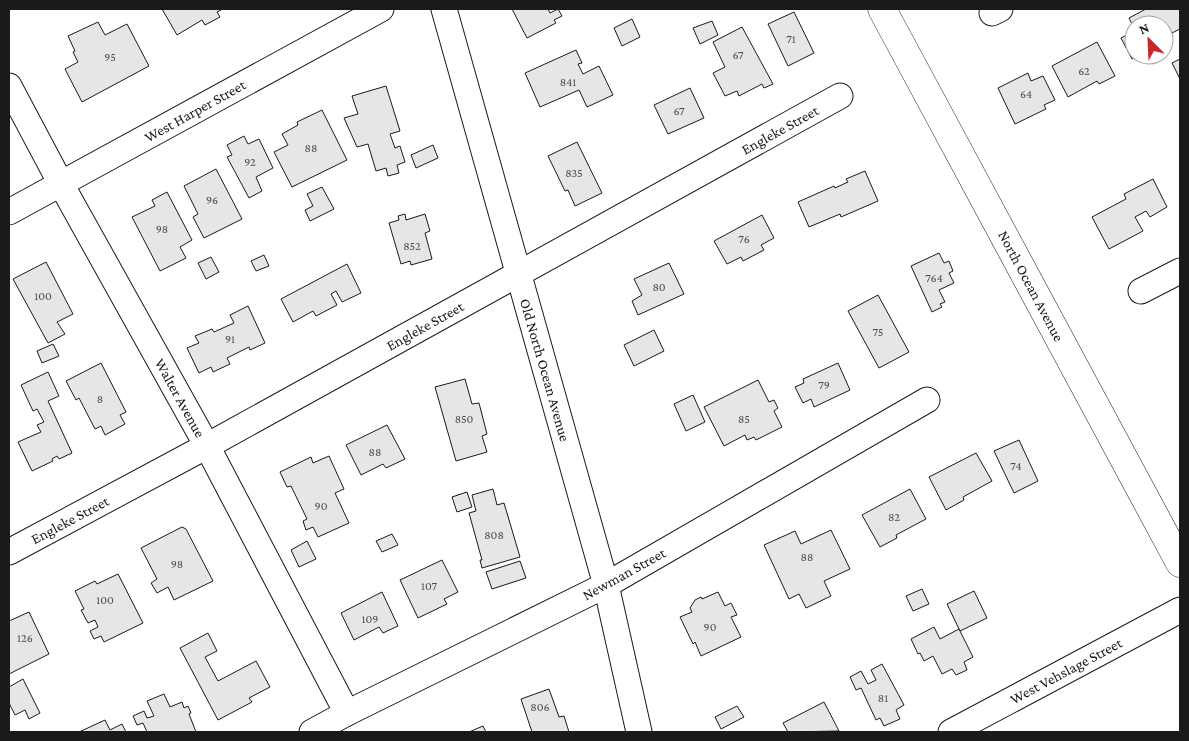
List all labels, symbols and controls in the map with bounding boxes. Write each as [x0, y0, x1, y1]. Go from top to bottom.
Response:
north arrow [1124, 15, 1174, 65]
text: N [1136, 19, 1152, 37]
house number: 71 [786, 32, 796, 46]
house number: 67 [732, 48, 744, 62]
house number: 95 [104, 50, 116, 64]
house number: 62 [1078, 64, 1090, 78]
house number: 841 [560, 75, 576, 89]
street label: West Harper Street [142, 76, 250, 146]
house number: 64 [1020, 87, 1032, 101]
street label: Engleke Street [739, 102, 823, 159]
house number: 67 [673, 104, 685, 118]
house number: 88 [305, 141, 317, 155]
house number: 92 [244, 155, 256, 169]
house number: 835 [565, 166, 583, 180]
house number: 96 [206, 193, 218, 207]
house number: 98 [156, 222, 168, 236]
street label: North Ocean Avenue [995, 228, 1067, 344]
house number: 76 [738, 232, 750, 246]
house number: 852 [403, 239, 421, 253]
house number: 764 [925, 271, 943, 285]
house number: 80 [652, 280, 666, 294]
house number: 100 [34, 289, 52, 303]
street label: Old North Ocean Avenue [517, 297, 573, 444]
street label: Engleke Street [384, 298, 468, 355]
house number: 75 [872, 325, 884, 339]
house number: 91 [225, 332, 235, 346]
street label: Walter Avenue [152, 356, 208, 441]
house number: 79 [818, 378, 830, 392]
house number: 8 [97, 392, 103, 406]
house number: 850 [455, 412, 474, 426]
house number: 85 [738, 412, 750, 426]
house number: 88 [369, 445, 381, 459]
house number: 74 [1010, 459, 1022, 473]
street label: Engleke Street [28, 492, 113, 548]
house number: 90 [315, 499, 328, 513]
house number: 82 [888, 510, 900, 524]
house number: 808 [484, 528, 504, 542]
street label: Newman Street [580, 544, 669, 603]
house number: 88 [801, 550, 813, 564]
house number: 98 [171, 557, 183, 571]
house number: 107 [421, 579, 437, 593]
house number: 100 [96, 593, 114, 607]
house number: 109 [362, 612, 378, 626]
house number: 90 [704, 620, 717, 634]
house number: 126 [17, 631, 33, 645]
street label: West Vehslage Street [1007, 634, 1126, 708]
house number: 81 [878, 691, 888, 705]
house number: 806 [530, 700, 550, 714]

